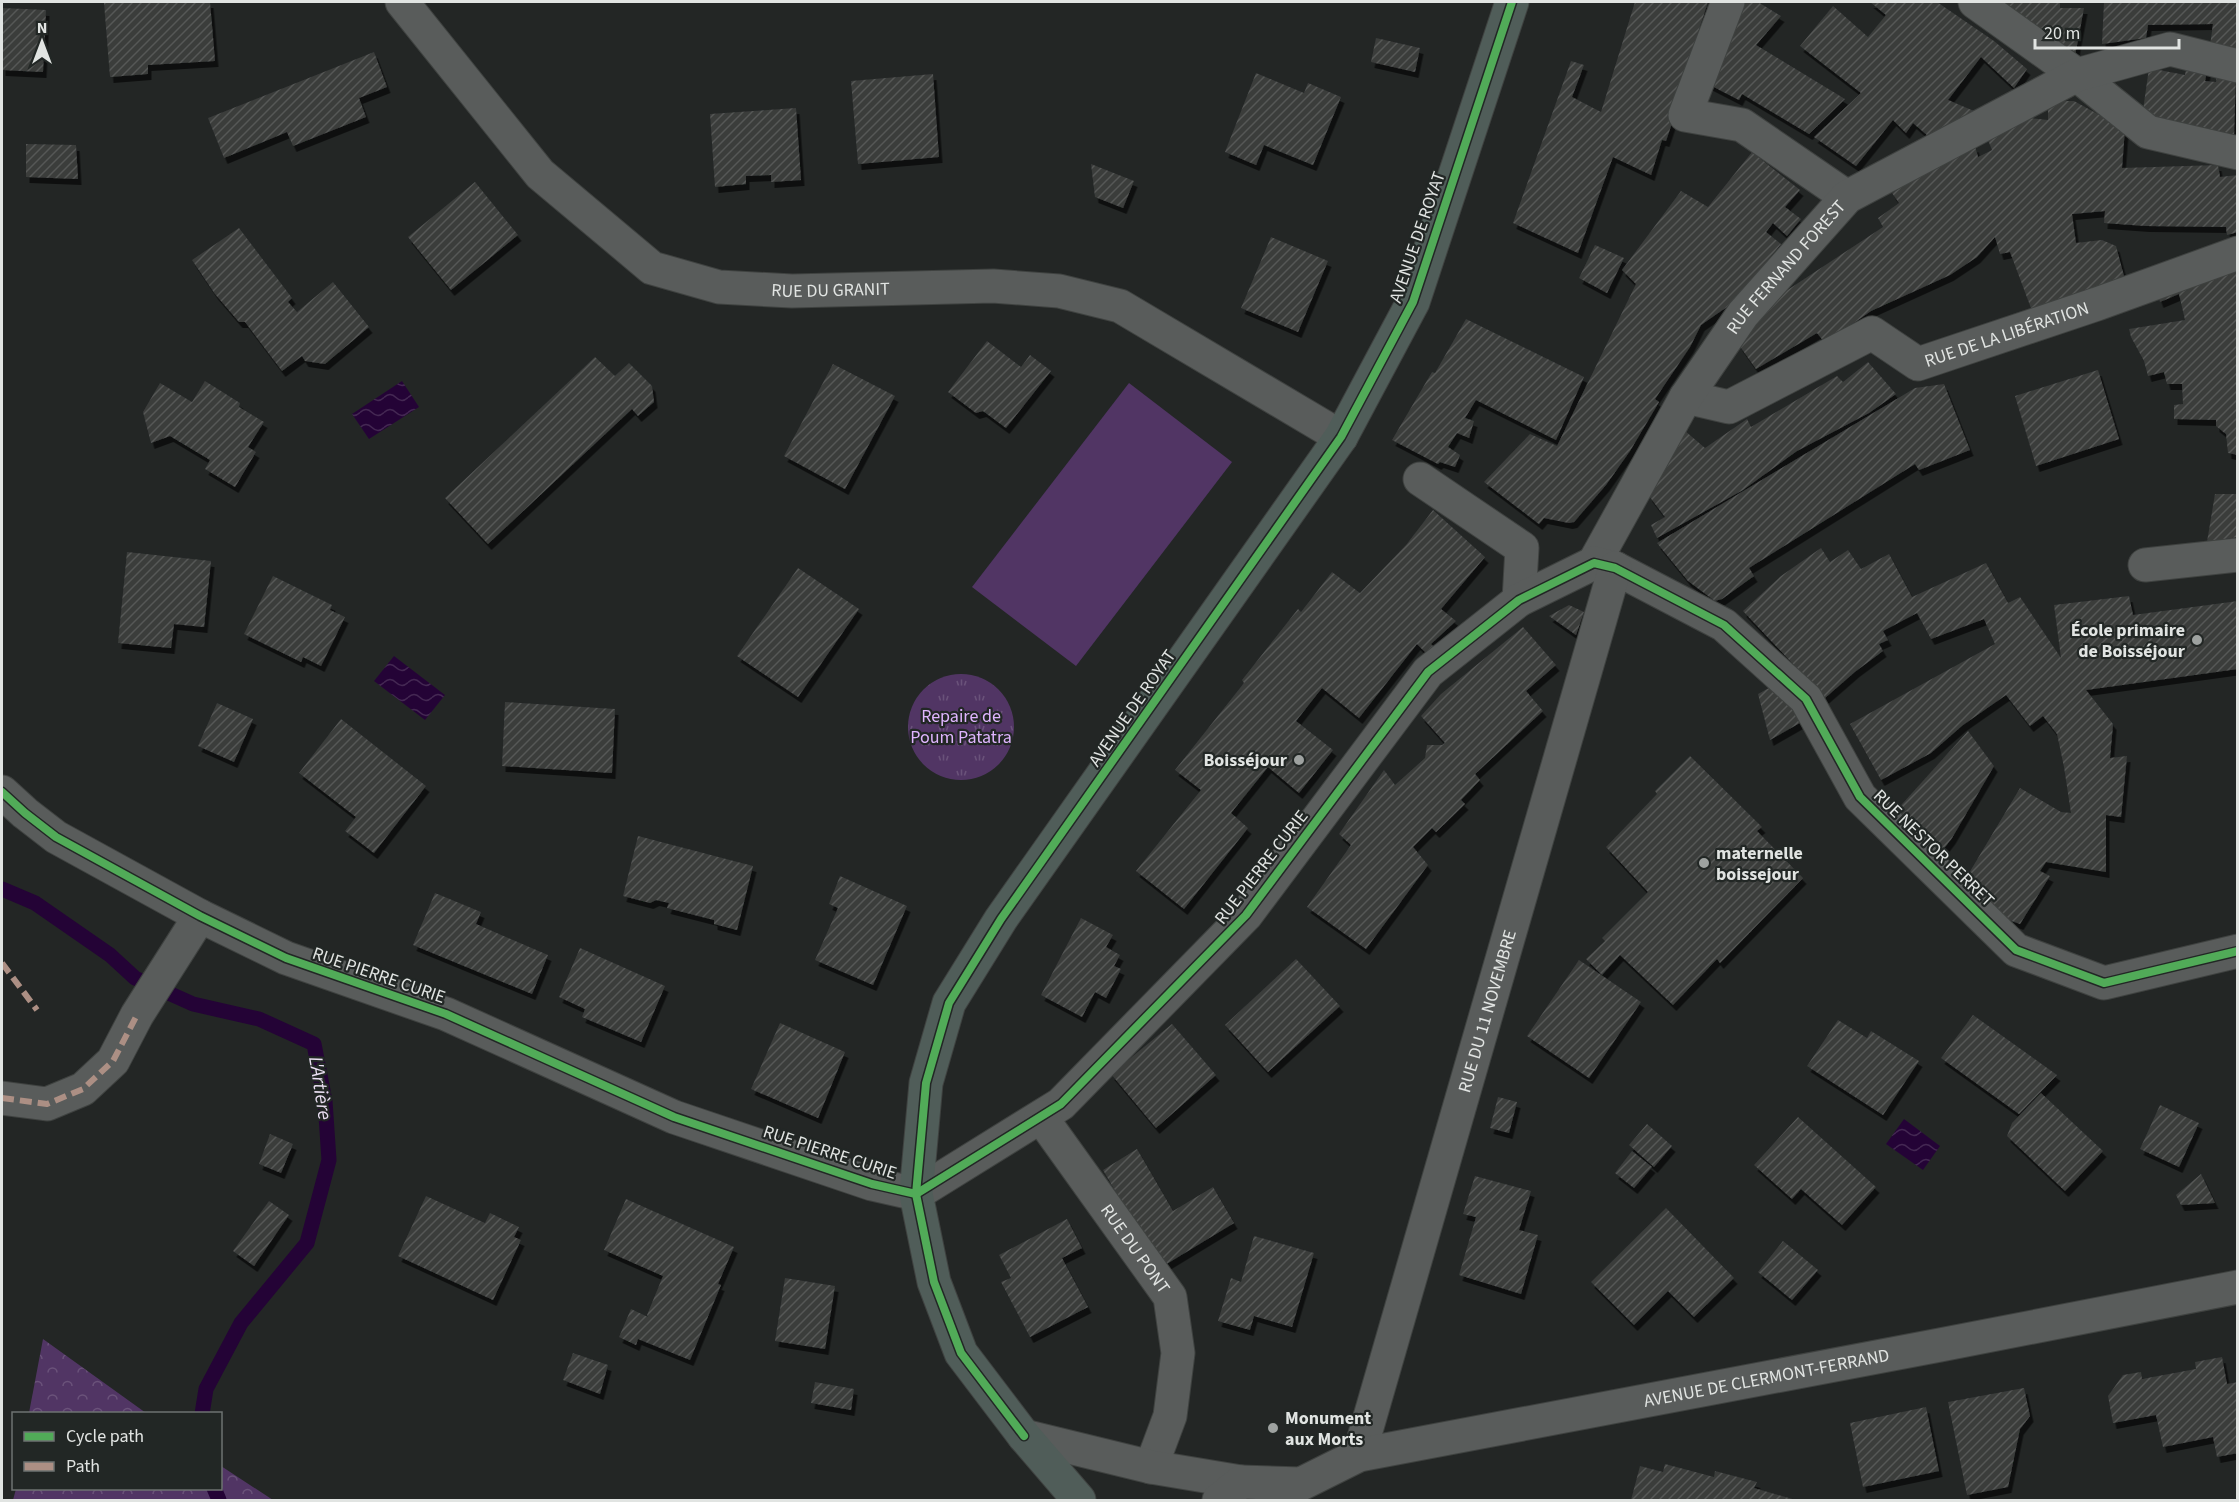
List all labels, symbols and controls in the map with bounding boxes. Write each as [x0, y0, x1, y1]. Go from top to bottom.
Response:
north arrow [12, 12, 72, 72]
scale bar [2035, 12, 2179, 50]
text: N [37, 17, 47, 39]
text: 20 m [2044, 21, 2080, 46]
street label: AVENUE DE ROYAT [1383, 168, 1452, 306]
street label: RUE FERNAND FOREST [1721, 194, 1852, 339]
street label: RUE DU GRANIT [771, 277, 890, 304]
street label: RUE DE LA LIBÉRATION [1921, 296, 2092, 374]
place label: École primaire de Boisséjour [2071, 618, 2186, 664]
marker: École primaire de Boisséjour [2190, 633, 2204, 647]
street label: AVENUE DE ROYAT [1083, 645, 1182, 772]
park label: Repaire de Poum Patatra [910, 704, 1012, 750]
place label: Boisséjour [1203, 748, 1288, 773]
marker: Boisséjour [1292, 753, 1306, 767]
street label: RUE NESTOR PERRET [1868, 784, 2000, 913]
street label: RUE PIERRE CURIE [1209, 805, 1314, 930]
place label: maternelle boissejour [1716, 841, 1803, 887]
marker: maternelle boissejour [1697, 856, 1711, 870]
street label: RUE DU 11 NOVEMBRE [1452, 927, 1523, 1096]
street label: RUE PIERRE CURIE [309, 941, 449, 1010]
water label: L'Artière [301, 1054, 339, 1122]
street label: RUE PIERRE CURIE [760, 1119, 900, 1186]
street label: RUE DU PONT [1094, 1199, 1176, 1299]
street label: AVENUE DE CLERMONT-FERRAND [1642, 1343, 1892, 1414]
place label: Monument aux Morts [1285, 1406, 1371, 1452]
legend [12, 1412, 222, 1490]
marker: Monument aux Morts [1266, 1421, 1280, 1435]
text: Cycle path [66, 1424, 144, 1449]
text: Path [66, 1454, 100, 1479]

